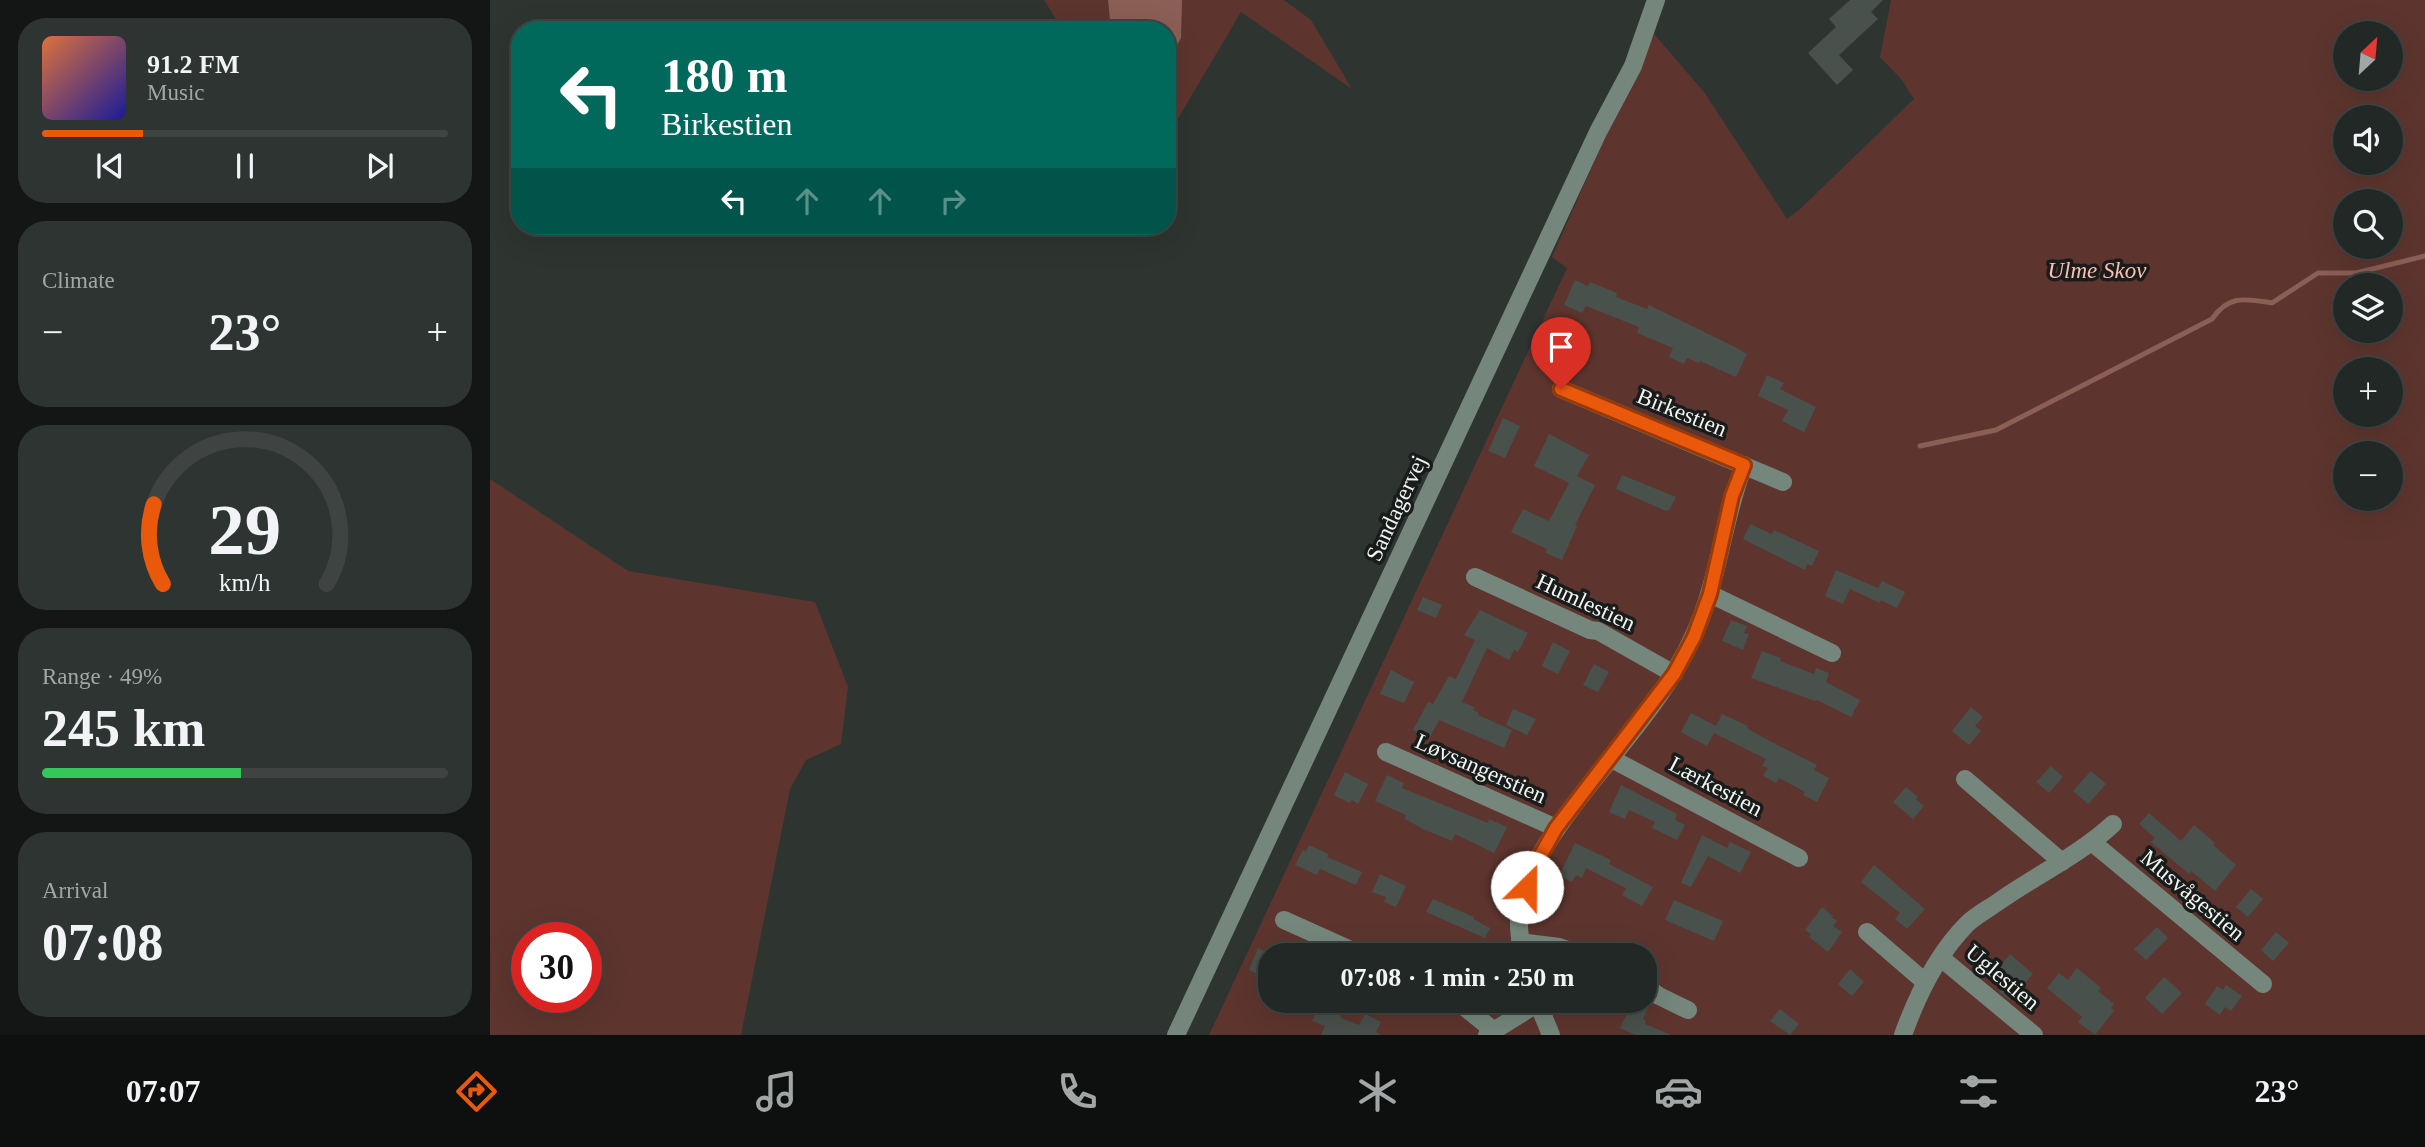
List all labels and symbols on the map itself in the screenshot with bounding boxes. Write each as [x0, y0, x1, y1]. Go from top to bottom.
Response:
north arrow [2333, 21, 2403, 91]
park label: Ulme Skov [2048, 258, 2147, 283]
pin [1531, 317, 1591, 389]
street label: Birkestien [1633, 383, 1731, 442]
street label: Sandagervej [1361, 451, 1432, 565]
street label: Humlestien [1532, 569, 1640, 636]
street label: Løvsangerstien [1412, 728, 1551, 809]
street label: Lærkestien [1665, 751, 1767, 822]
street label: Musvågestien [2136, 845, 2250, 946]
position arrow [1490, 850, 1564, 924]
speed limit sign: 30 [511, 922, 602, 1013]
street label: Uglestien [1961, 939, 2045, 1016]

